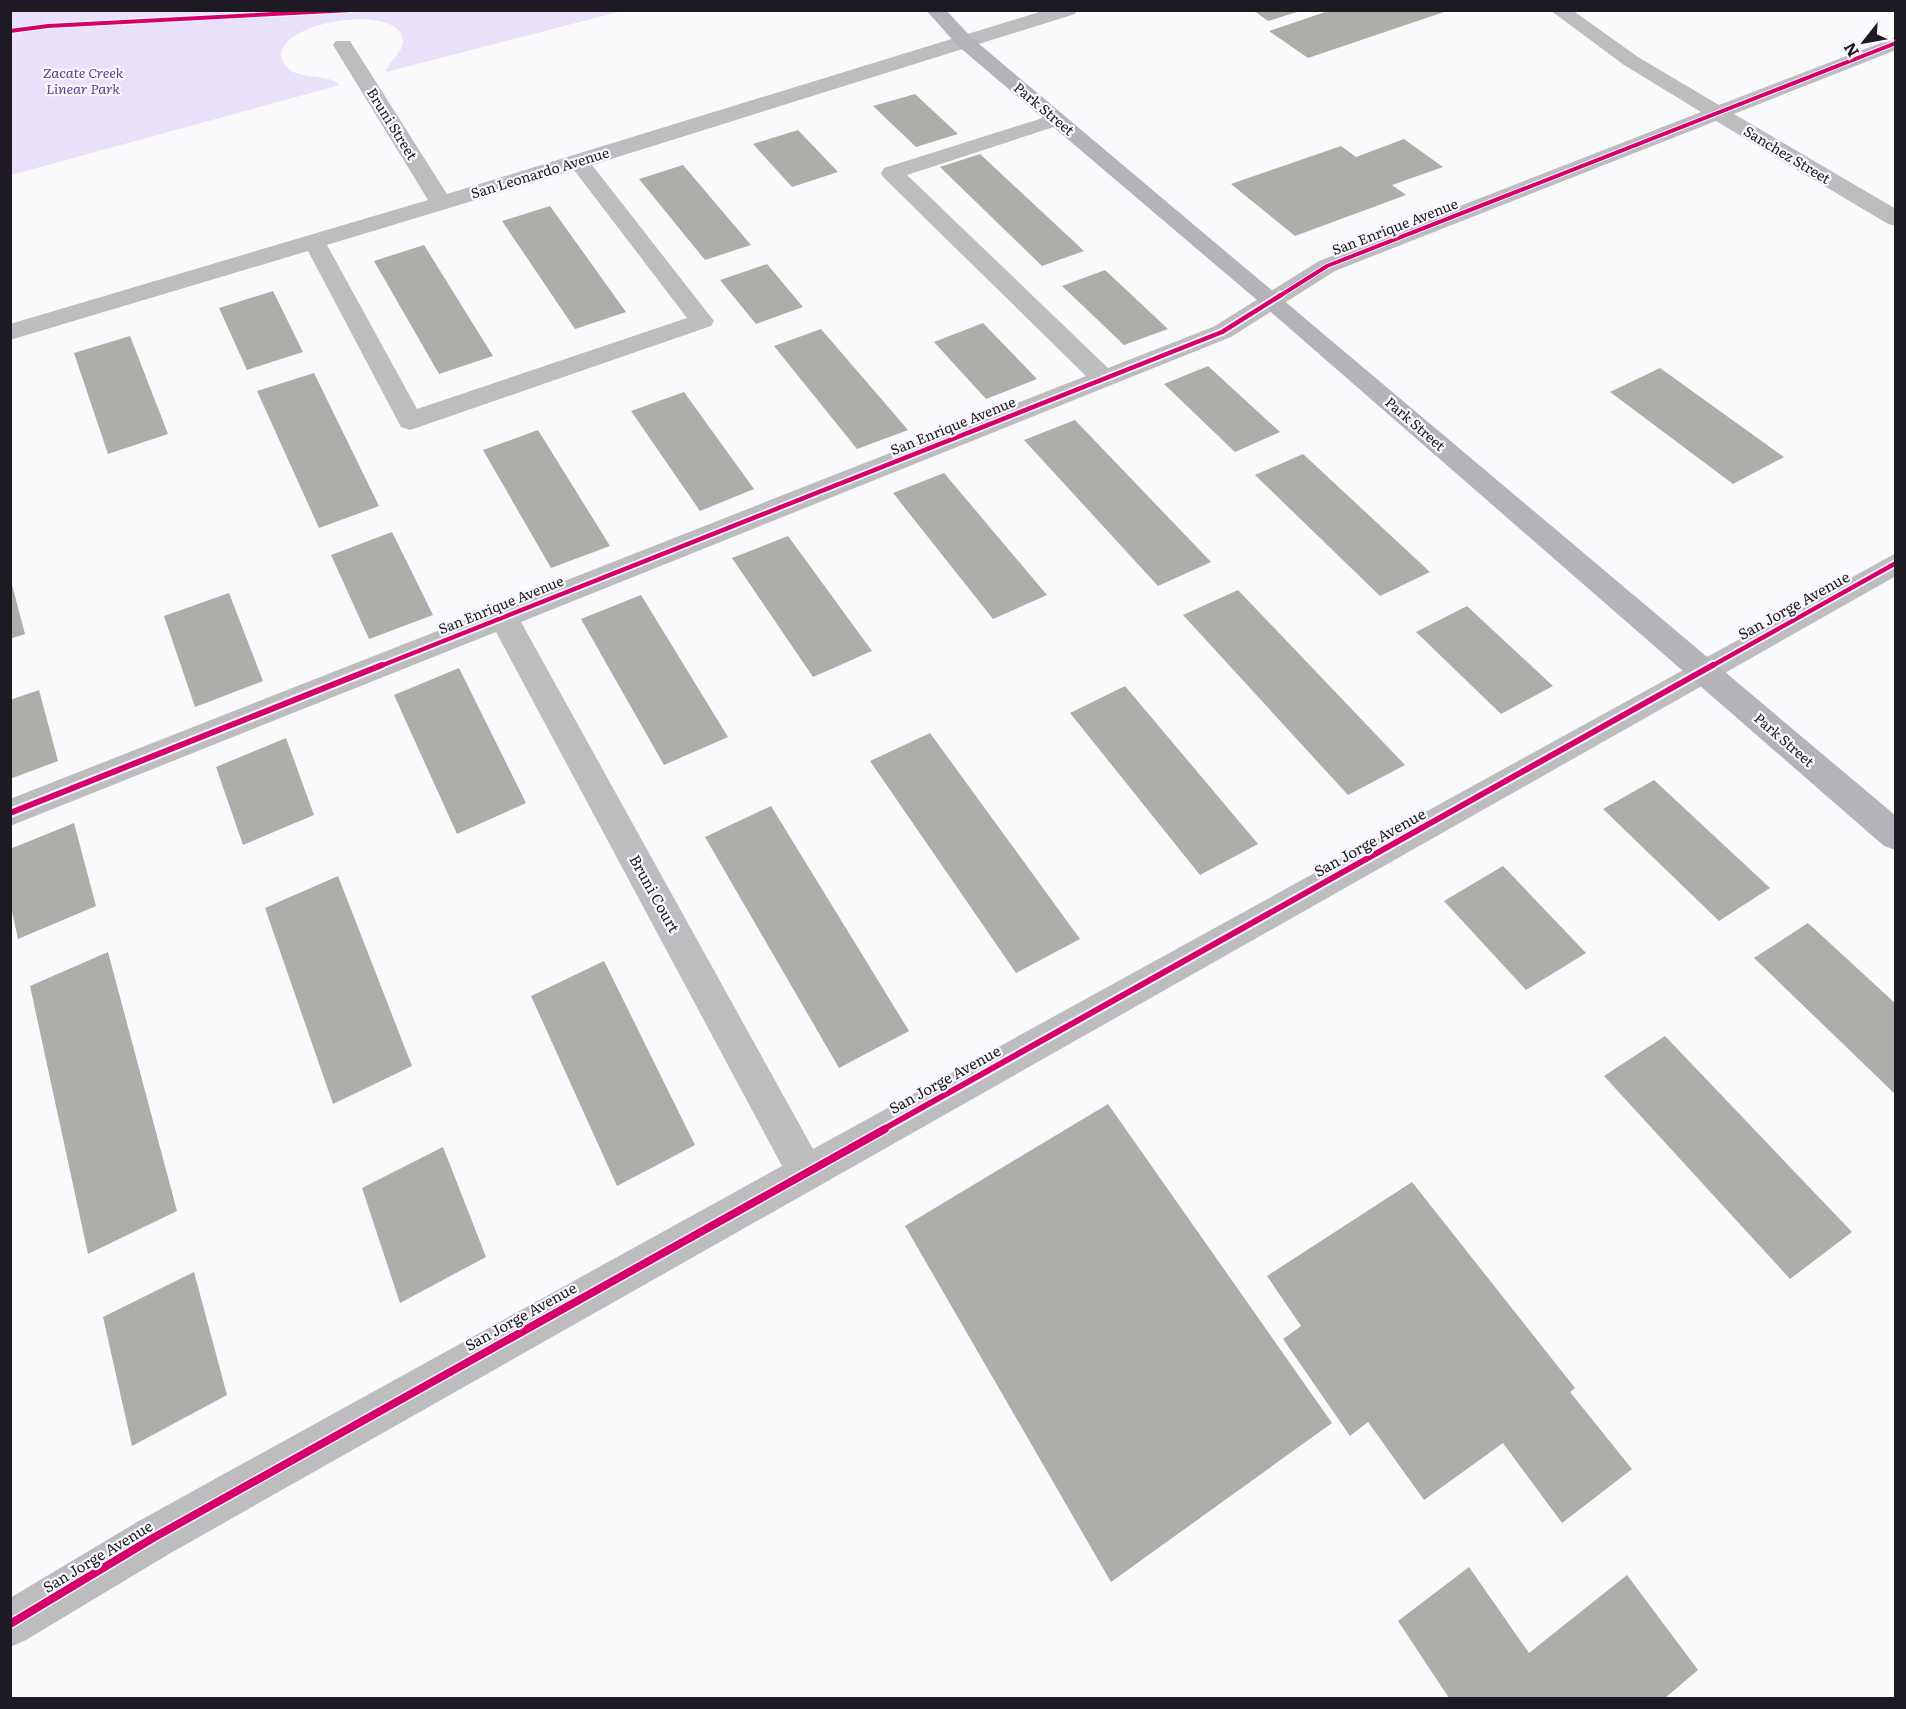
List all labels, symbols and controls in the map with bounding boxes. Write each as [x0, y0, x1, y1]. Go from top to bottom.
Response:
north arrow [1834, 12, 1894, 72]
text: N [1837, 38, 1864, 62]
park label: Zacate Creek Linear Park [43, 62, 124, 98]
street label: Park Street [1010, 77, 1080, 140]
street label: Bruni Street [363, 84, 423, 164]
street label: Sanchez Street [1740, 120, 1835, 188]
street label: San Leonardo Avenue [468, 141, 611, 203]
street label: San Enrique Avenue [1329, 193, 1460, 259]
street label: San Enrique Avenue [887, 391, 1018, 459]
street label: Park Street [1381, 392, 1450, 455]
street label: San Jorge Avenue [1733, 564, 1854, 645]
street label: San Enrique Avenue [435, 570, 566, 638]
street label: Park Street [1750, 708, 1819, 771]
street label: San Jorge Avenue [1309, 801, 1430, 882]
street label: Bruni Court [624, 850, 686, 937]
street label: San Jorge Avenue [884, 1038, 1005, 1119]
street label: San Jorge Avenue [460, 1275, 581, 1356]
street label: San Jorge Avenue [38, 1514, 157, 1598]

